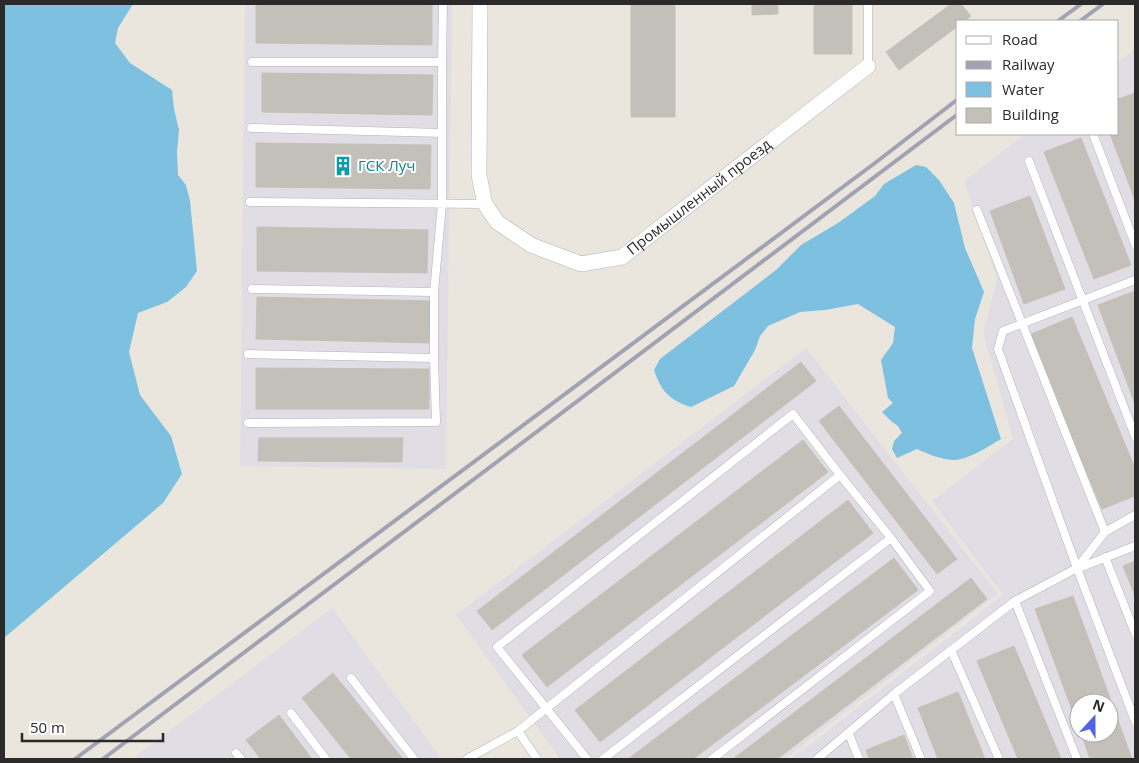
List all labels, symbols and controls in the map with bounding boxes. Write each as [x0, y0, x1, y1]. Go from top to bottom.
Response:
legend [956, 20, 1119, 135]
text: Road [1002, 29, 1038, 49]
text: Railway [1002, 54, 1055, 74]
text: Water [1002, 79, 1044, 99]
text: Building [1002, 104, 1059, 124]
street label: Промышленный проезд [622, 134, 775, 259]
building icon: ГСК Луч [332, 155, 354, 177]
place label: ГСК Луч [358, 155, 415, 175]
north arrow [1069, 693, 1119, 743]
text: N [1090, 694, 1108, 716]
scale bar [22, 710, 164, 742]
text: 50 m [30, 717, 65, 737]

